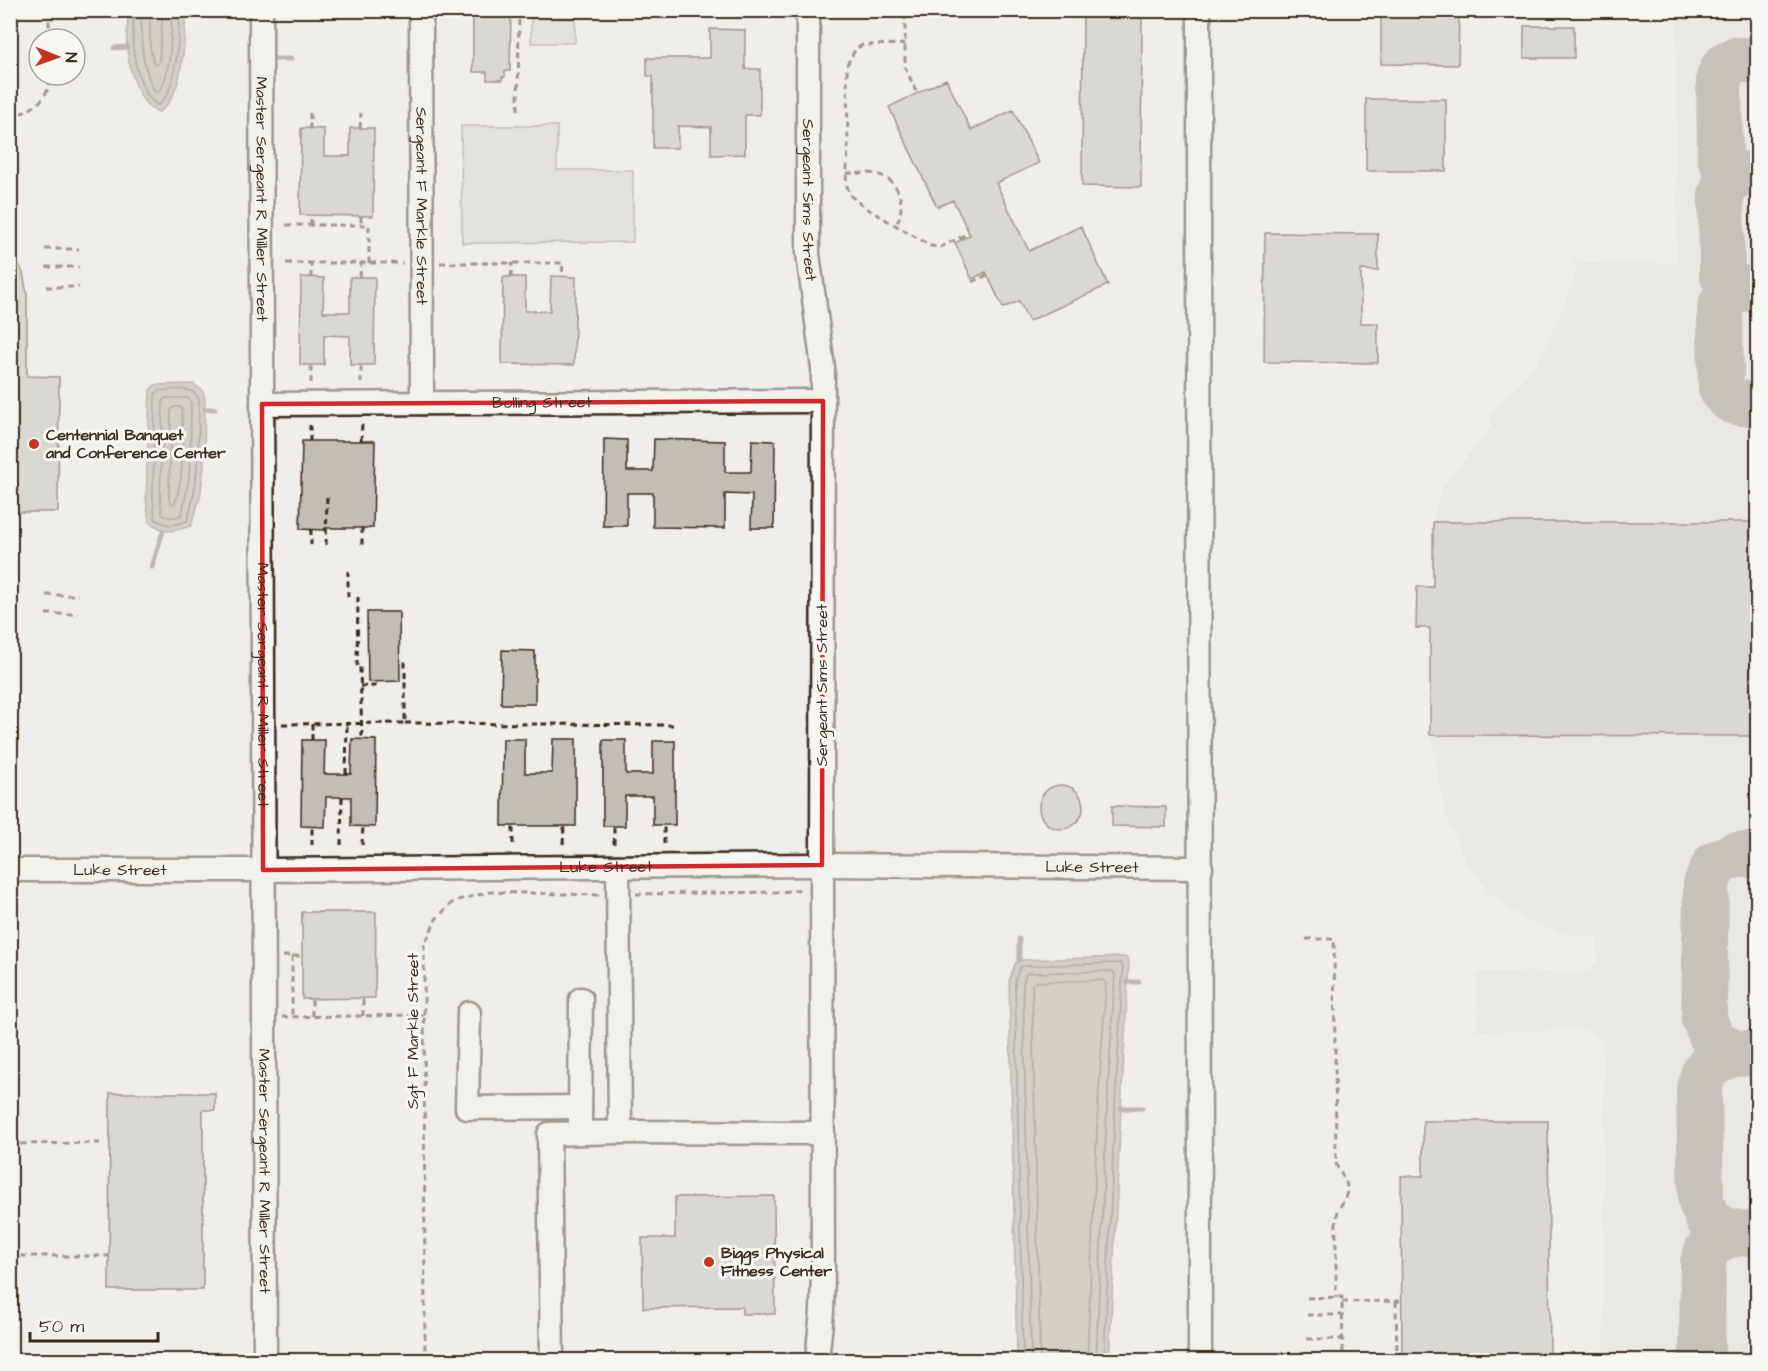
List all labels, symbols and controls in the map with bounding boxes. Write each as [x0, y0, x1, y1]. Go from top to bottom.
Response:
north arrow [27, 27, 87, 87]
text: N [60, 52, 82, 62]
street label: Master Sergeant R Miller Street [249, 76, 273, 322]
street label: Sergeant F Markle Street [409, 107, 433, 306]
street label: Sergeant Sims Street [796, 119, 823, 283]
street label: Bolling Street [492, 391, 593, 415]
place label: Centennial Banquet and Conference Center [45, 424, 226, 464]
marker: Centennial Banquet and Conference Center [27, 437, 41, 451]
street label: Master Sergeant R Miller Street [251, 562, 274, 808]
street label: Sergeant Sims Street [811, 603, 834, 766]
street label: Luke Street [559, 856, 653, 878]
street label: Luke Street [1045, 856, 1139, 879]
street label: Luke Street [73, 859, 167, 881]
street label: Sgt F Markle Street [402, 953, 425, 1109]
street label: Master Sergeant R Miller Street [252, 1048, 276, 1294]
place label: Biggs Physical Fitness Center [721, 1242, 832, 1282]
marker: Biggs Physical Fitness Center [702, 1255, 716, 1269]
scale bar [30, 1305, 158, 1343]
text: 50 m [39, 1314, 84, 1339]

